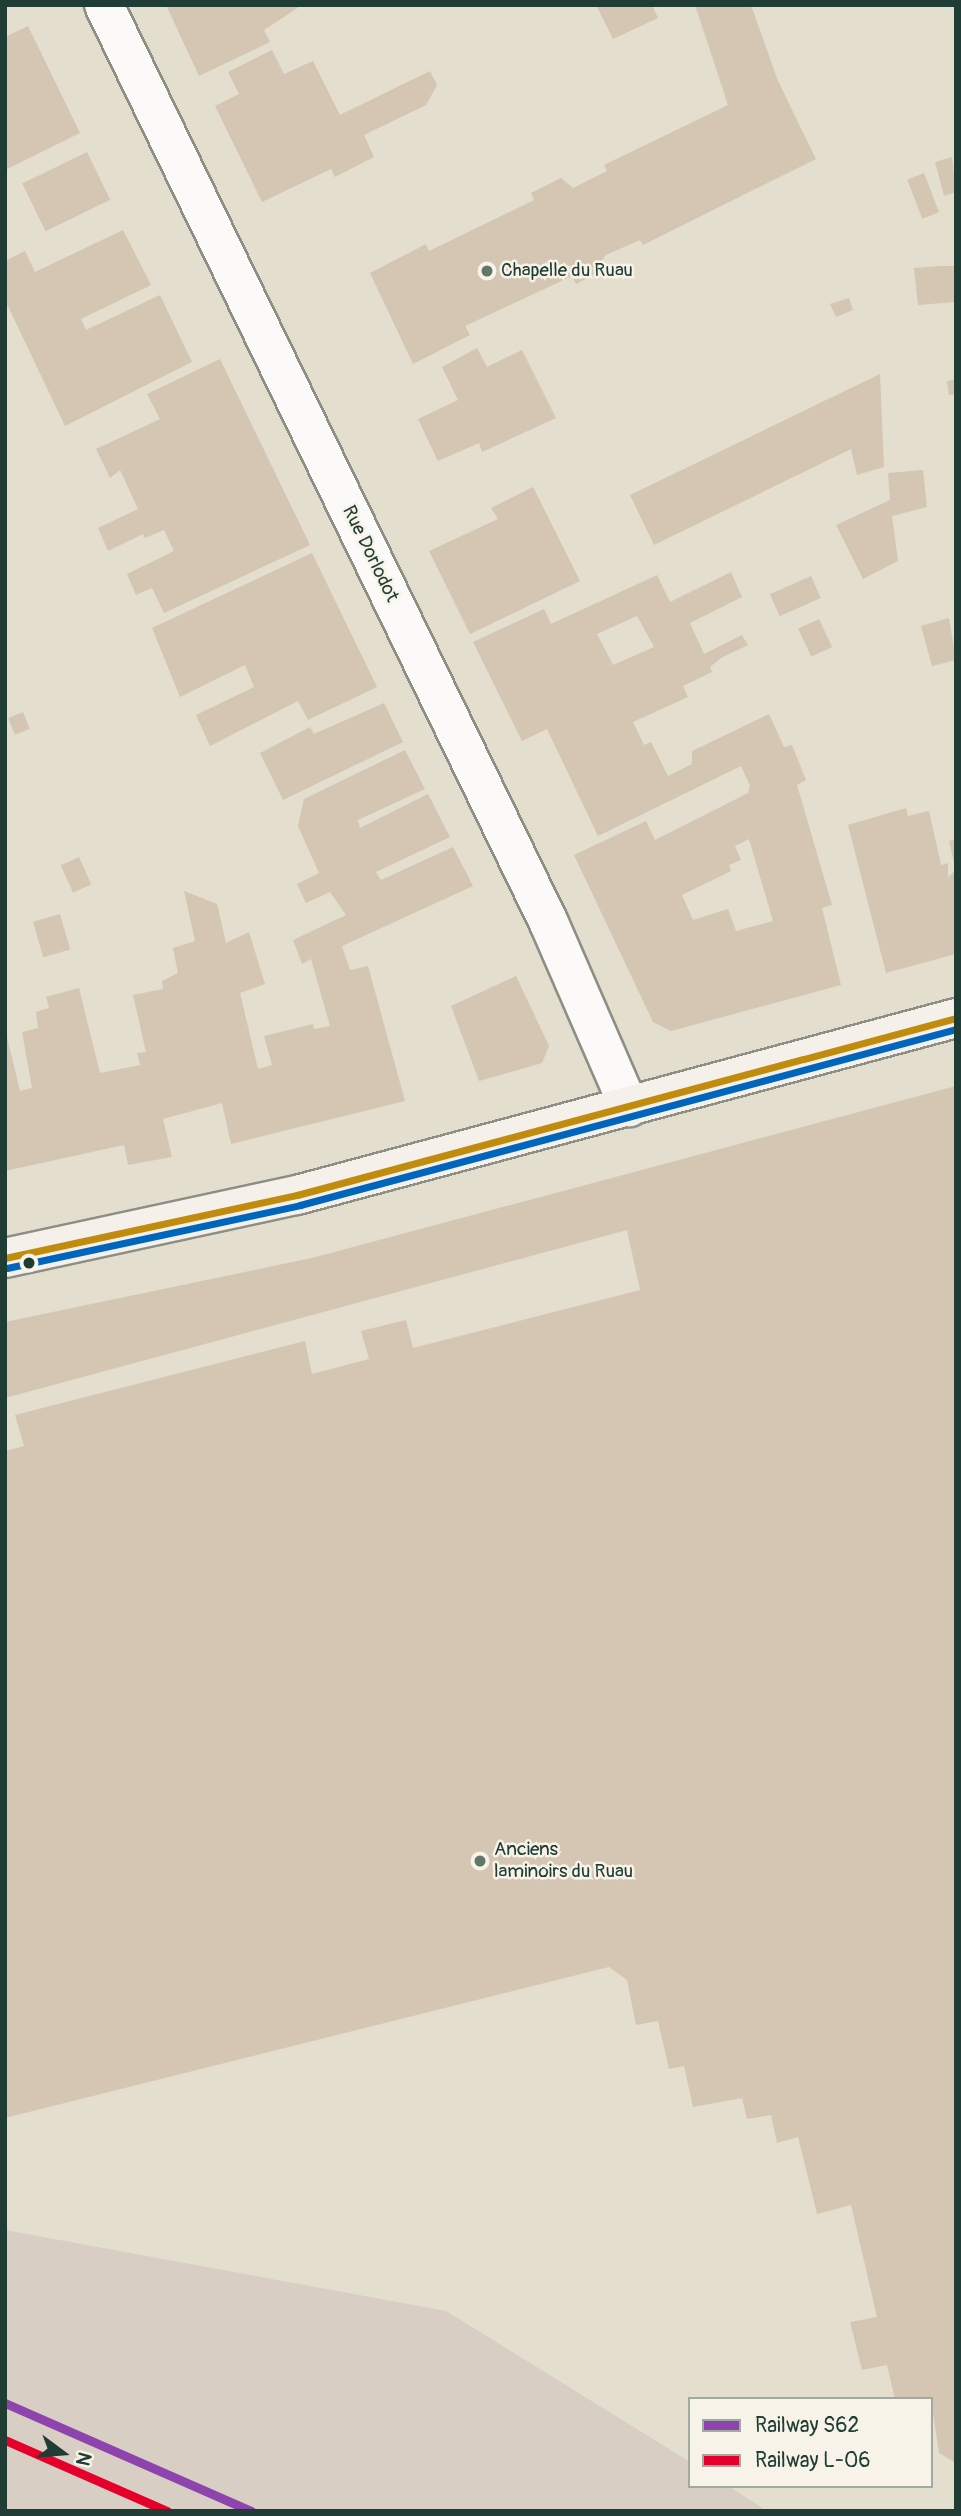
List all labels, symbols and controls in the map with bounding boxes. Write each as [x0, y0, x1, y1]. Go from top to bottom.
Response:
place label: Chapelle du Ruau [501, 260, 633, 282]
marker: Chapelle du Ruau [479, 263, 495, 279]
street label: Rue Dorlodot [337, 502, 403, 606]
unlabelled marker [22, 1256, 36, 1270]
place label: Anciens laminoirs du Ruau [494, 1839, 633, 1883]
marker: Anciens laminoirs du Ruau [472, 1853, 488, 1869]
legend [688, 2397, 933, 2488]
text: Railway S62 [755, 2412, 859, 2439]
north arrow [28, 2418, 98, 2488]
text: Railway L-06 [755, 2447, 870, 2474]
text: N [70, 2449, 96, 2468]

